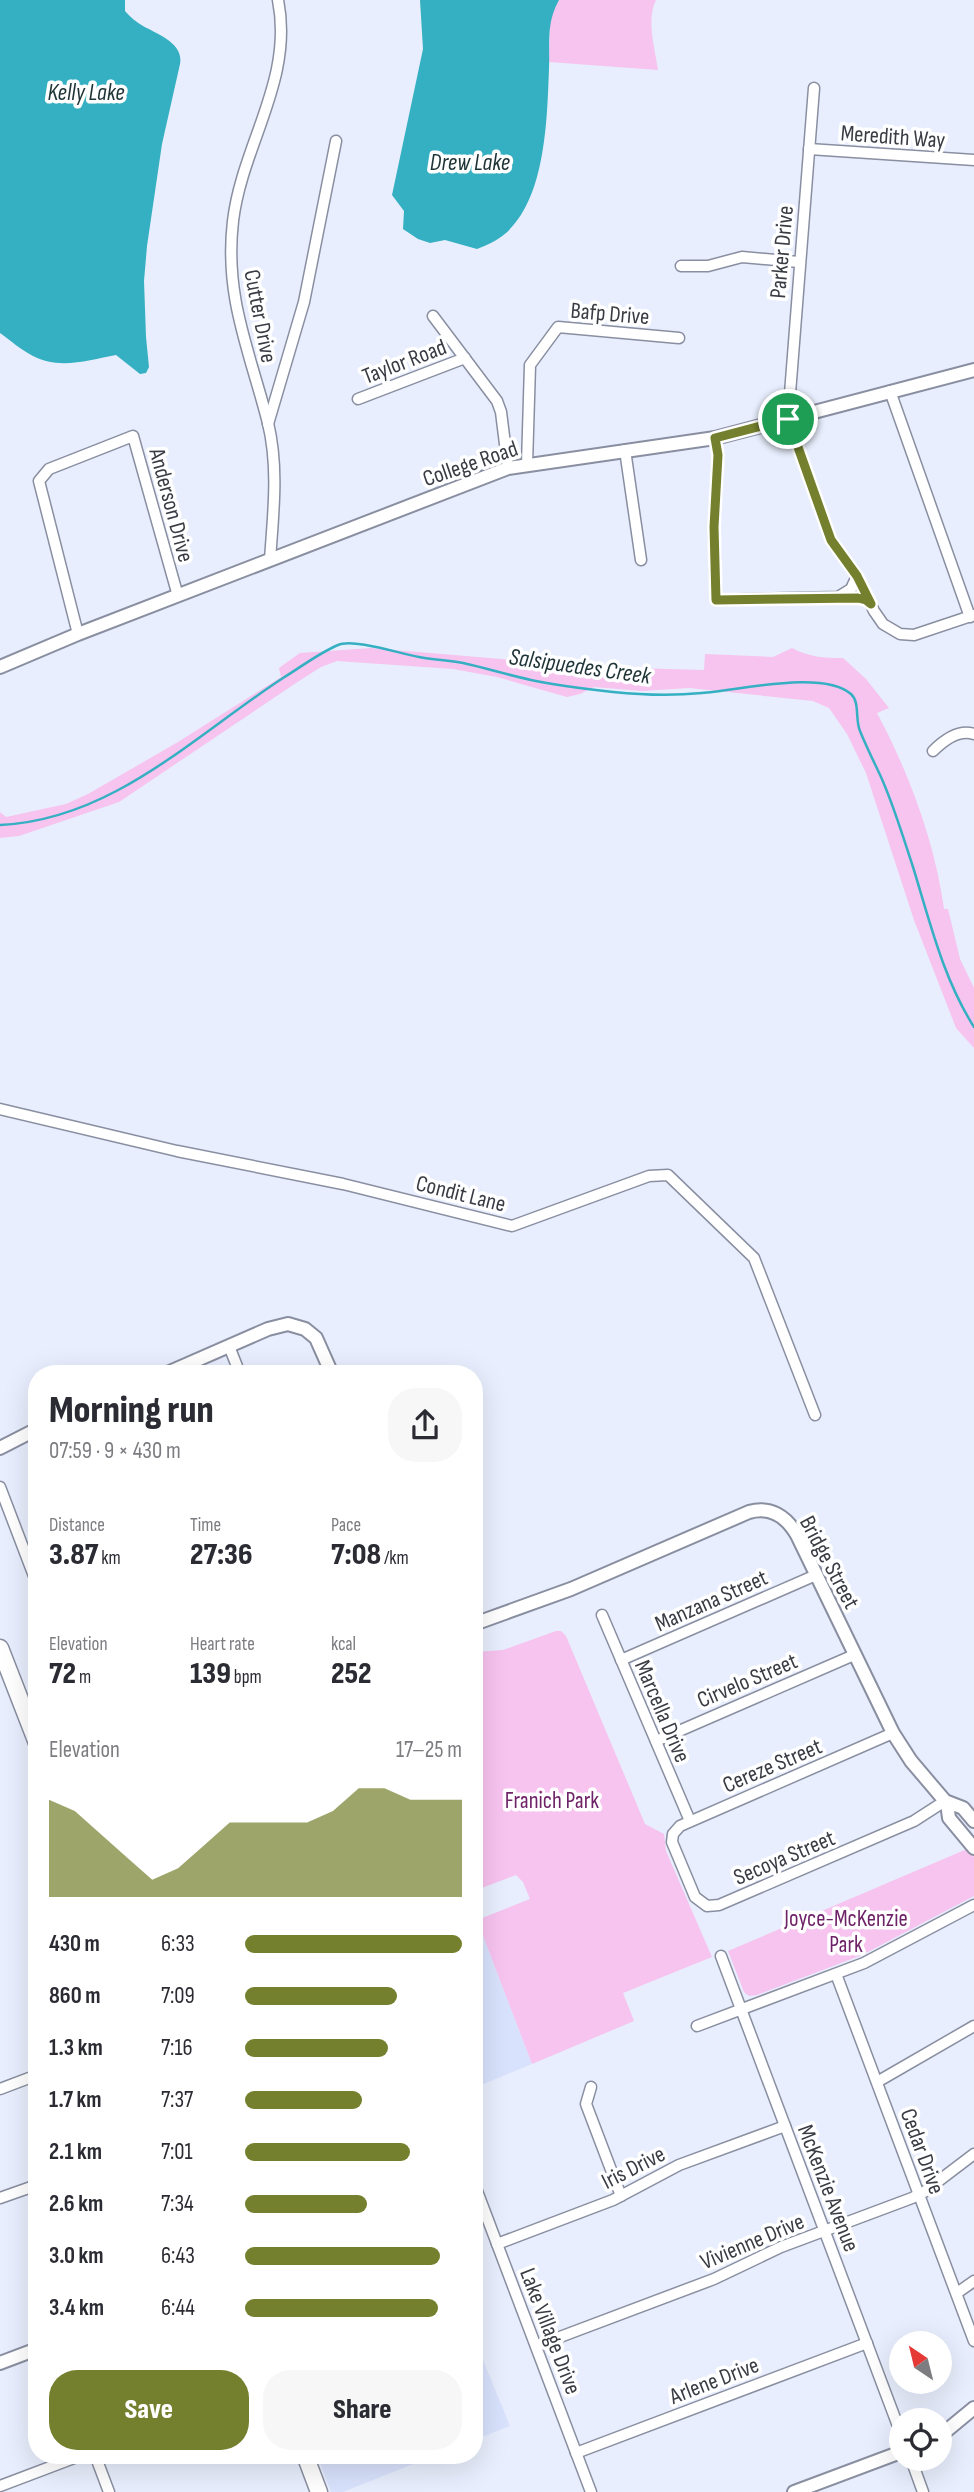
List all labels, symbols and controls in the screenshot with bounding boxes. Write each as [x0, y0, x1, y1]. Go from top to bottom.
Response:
water label: Kelly Lake [47, 78, 125, 107]
street label: Meredith Way [840, 119, 946, 155]
water label: Drew Lake [430, 148, 510, 177]
street label: Parker Drive [764, 205, 800, 300]
street label: Cutter Drive [237, 267, 283, 365]
street label: Bafp Drive [569, 297, 651, 331]
street label: Taylor Road [358, 333, 450, 391]
pin [758, 389, 818, 449]
icon: arrive [769, 400, 807, 438]
street label: College Road [419, 435, 522, 493]
street label: Anderson Drive [142, 444, 200, 565]
water label: Salsipuedes Creek [507, 642, 654, 691]
street label: Condit Lane [413, 1169, 508, 1219]
text: Morning run [49, 1388, 214, 1433]
button: share [388, 1388, 462, 1462]
text: 07:59 · 9 × 430 m [49, 1437, 181, 1465]
street label: Bridge Street [793, 1511, 865, 1614]
text: Distance [49, 1514, 105, 1537]
text: Time [190, 1514, 221, 1537]
text: Pace [331, 1514, 361, 1537]
text: 3.87 [49, 1537, 98, 1573]
text: 27:36 [190, 1537, 253, 1573]
text: 7:08 [331, 1537, 381, 1573]
text: km [98, 1547, 121, 1570]
text: /km [381, 1547, 409, 1570]
street label: Manzana Street [651, 1564, 772, 1638]
text: Elevation [49, 1633, 108, 1656]
text: Heart rate [190, 1633, 255, 1656]
text: kcal [331, 1633, 356, 1656]
street label: Cirvelo Street [693, 1647, 802, 1715]
text: 72 [49, 1656, 76, 1692]
text: 139 [190, 1656, 231, 1692]
text: 252 [331, 1656, 372, 1692]
street label: Marcella Drive [628, 1656, 696, 1767]
text: m [76, 1666, 91, 1689]
text: bpm [231, 1666, 262, 1689]
street label: Cereze Street [719, 1733, 826, 1799]
text: Elevation [49, 1736, 120, 1764]
text: 17–25 m [396, 1736, 462, 1764]
park label: Franich Park [505, 1787, 599, 1815]
street label: Secoya Street [730, 1824, 839, 1892]
park label: Joyce-McKenzie Park [783, 1905, 908, 1959]
text: 430 m [49, 1930, 100, 1958]
text: 6:33 [161, 1930, 195, 1958]
text: 860 m [49, 1982, 100, 2010]
text: 7:09 [161, 1982, 195, 2010]
text: 1.3 km [49, 2034, 103, 2062]
text: 7:16 [161, 2034, 193, 2062]
text: 1.7 km [49, 2086, 102, 2114]
text: 7:37 [161, 2086, 193, 2114]
street label: Cedar Drive [894, 2105, 950, 2198]
street label: McKenzie Avenue [791, 2121, 865, 2256]
text: 2.1 km [49, 2138, 102, 2166]
text: 7:01 [161, 2138, 193, 2166]
street label: Iris Drive [597, 2140, 670, 2196]
text: 2.6 km [49, 2190, 103, 2218]
text: 7:34 [161, 2190, 194, 2218]
street label: Vivienne Drive [696, 2208, 808, 2276]
text: 3.0 km [49, 2242, 104, 2270]
text: 6:43 [161, 2242, 195, 2270]
street label: Lake Village Drive [513, 2264, 587, 2398]
text: 3.4 km [49, 2294, 104, 2322]
text: 6:44 [161, 2294, 195, 2322]
north arrow [889, 2331, 952, 2394]
map controls [889, 2331, 952, 2471]
street label: Arlene Drive [665, 2351, 763, 2411]
button: Save [49, 2370, 249, 2450]
button: Share [263, 2370, 462, 2450]
button: locate [889, 2408, 952, 2471]

